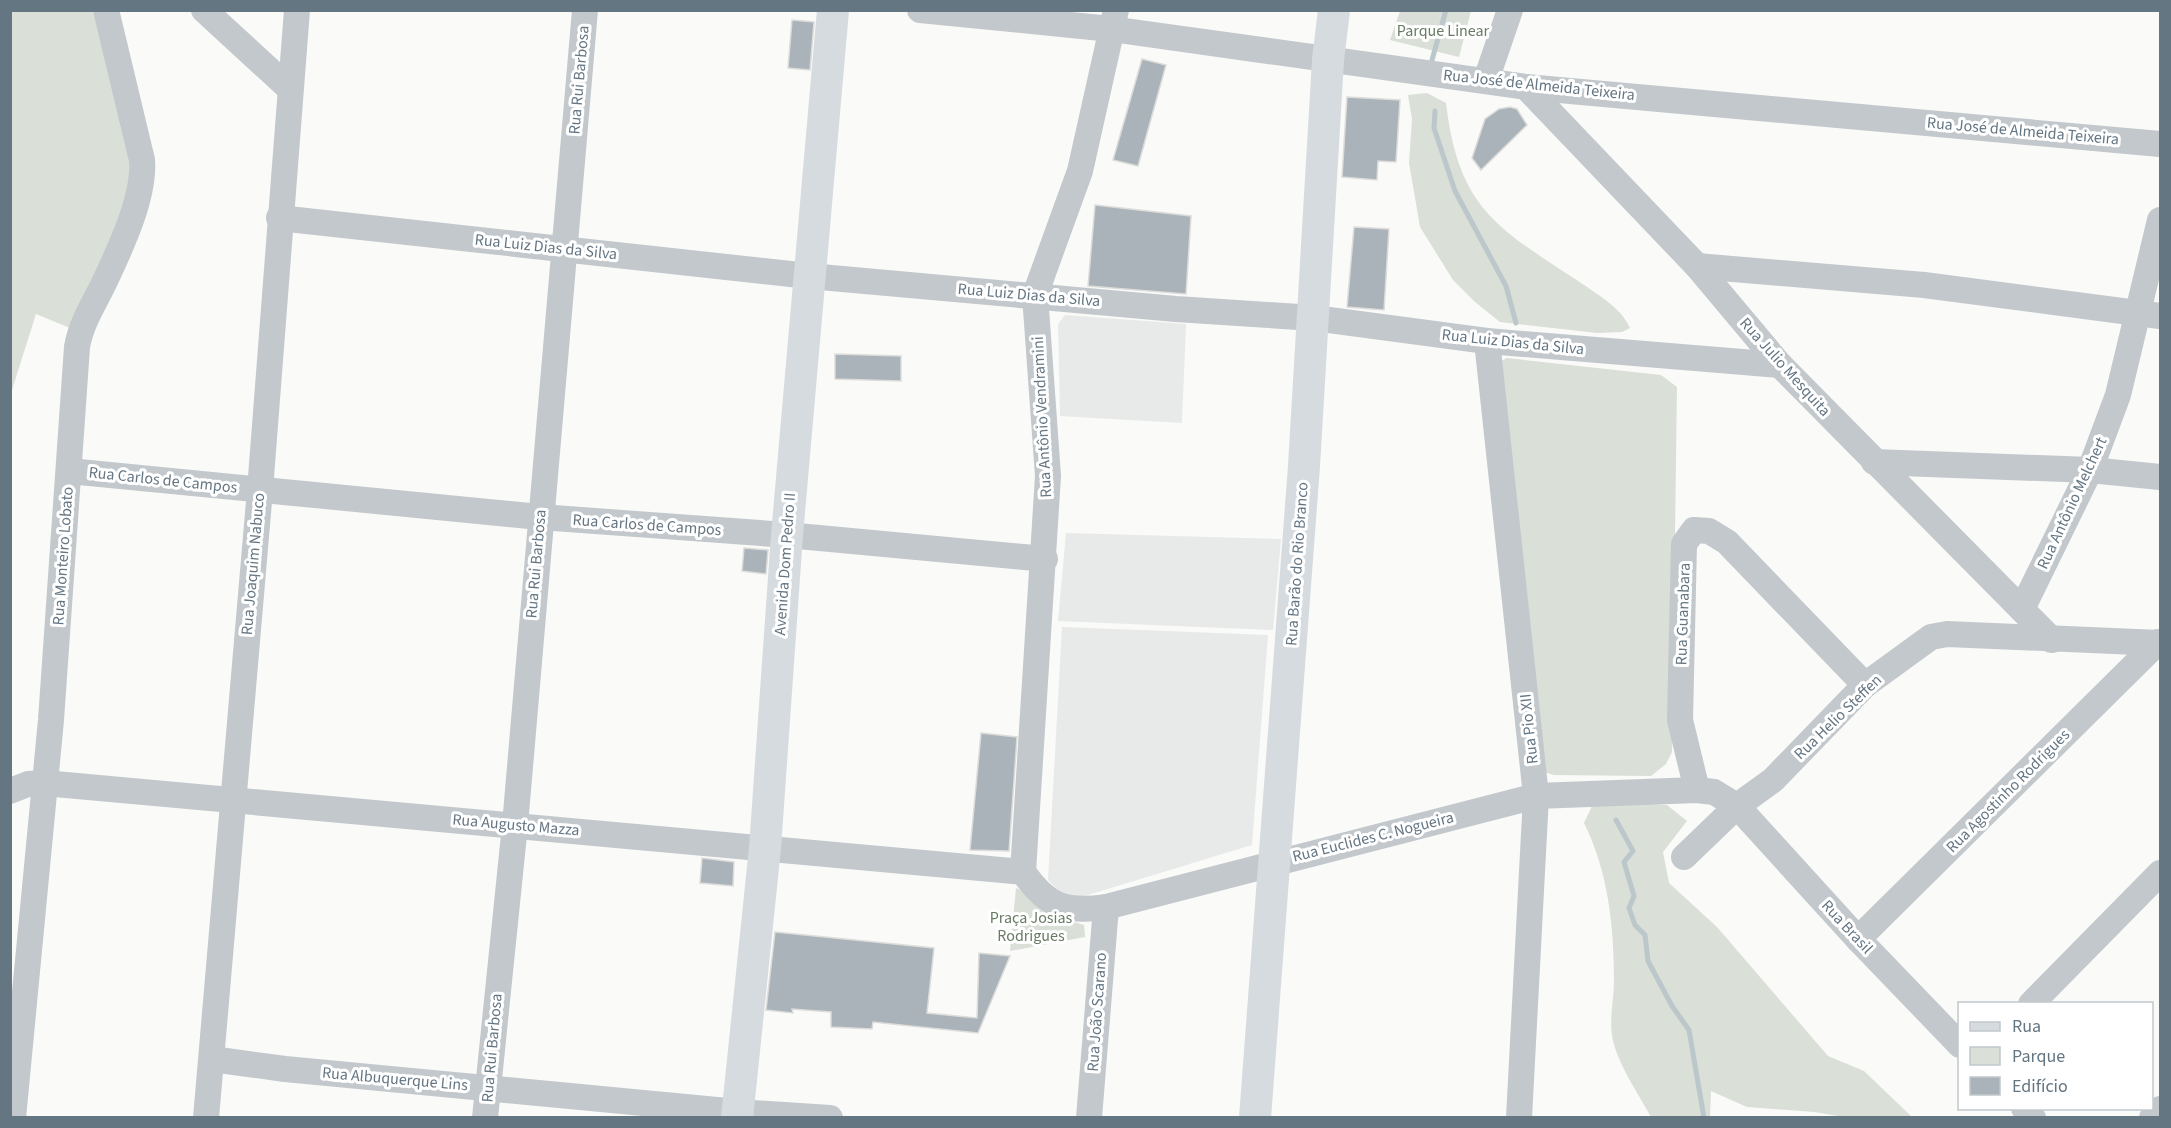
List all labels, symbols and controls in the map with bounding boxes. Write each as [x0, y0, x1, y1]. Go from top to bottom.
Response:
park label: Parque Linear [1397, 20, 1490, 42]
street label: Rua Rui Barbosa [563, 25, 595, 135]
street label: Rua José de Almeida Teixeira [1442, 64, 1636, 106]
street label: Rua José de Almeida Teixeira [1926, 112, 2120, 150]
street label: Rua Luiz Dias da Silva [474, 229, 618, 265]
street label: Rua Luiz Dias da Silva [957, 278, 1101, 312]
street label: Rua Julio Mesquita [1735, 313, 1835, 421]
street label: Rua Luiz Dias da Silva [1441, 324, 1585, 360]
street label: Rua Antônio Vendramini [1027, 336, 1057, 498]
street label: Rua Antônio Melchert [2032, 433, 2113, 573]
street label: Rua Carlos de Campos [88, 461, 239, 499]
street label: Rua Barão do Rio Branco [1280, 481, 1314, 647]
street label: Rua Monteiro Lobato [47, 486, 79, 626]
street label: Rua Joaquim Nabuco [236, 492, 270, 636]
street label: Avenida Dom Pedro II [769, 492, 801, 636]
street label: Rua Rui Barbosa [520, 509, 552, 619]
street label: Rua Carlos de Campos [572, 509, 722, 541]
street label: Rua Guanabara [1670, 562, 1696, 666]
street label: Rua Helio Steffen [1789, 669, 1887, 765]
street label: Rua Pio XII [1514, 693, 1544, 765]
street label: Rua Agostinho Rodrigues [1941, 724, 2075, 858]
street label: Rua Euclides C. Nogueira [1290, 806, 1456, 868]
street label: Rua Augusto Mazza [451, 808, 581, 842]
street label: Rua Brasil [1816, 895, 1878, 959]
park label: Praça Josias Rodrigues [990, 907, 1072, 947]
street label: Rua João Scarano [1082, 952, 1112, 1072]
street label: Rua Rui Barbosa [476, 993, 508, 1103]
legend [1958, 1002, 2153, 1110]
text: Rua [2012, 1014, 2041, 1039]
text: Parque [2012, 1044, 2065, 1069]
street label: Rua Albuquerque Lins [321, 1062, 469, 1096]
text: Edifício [2012, 1074, 2068, 1099]

